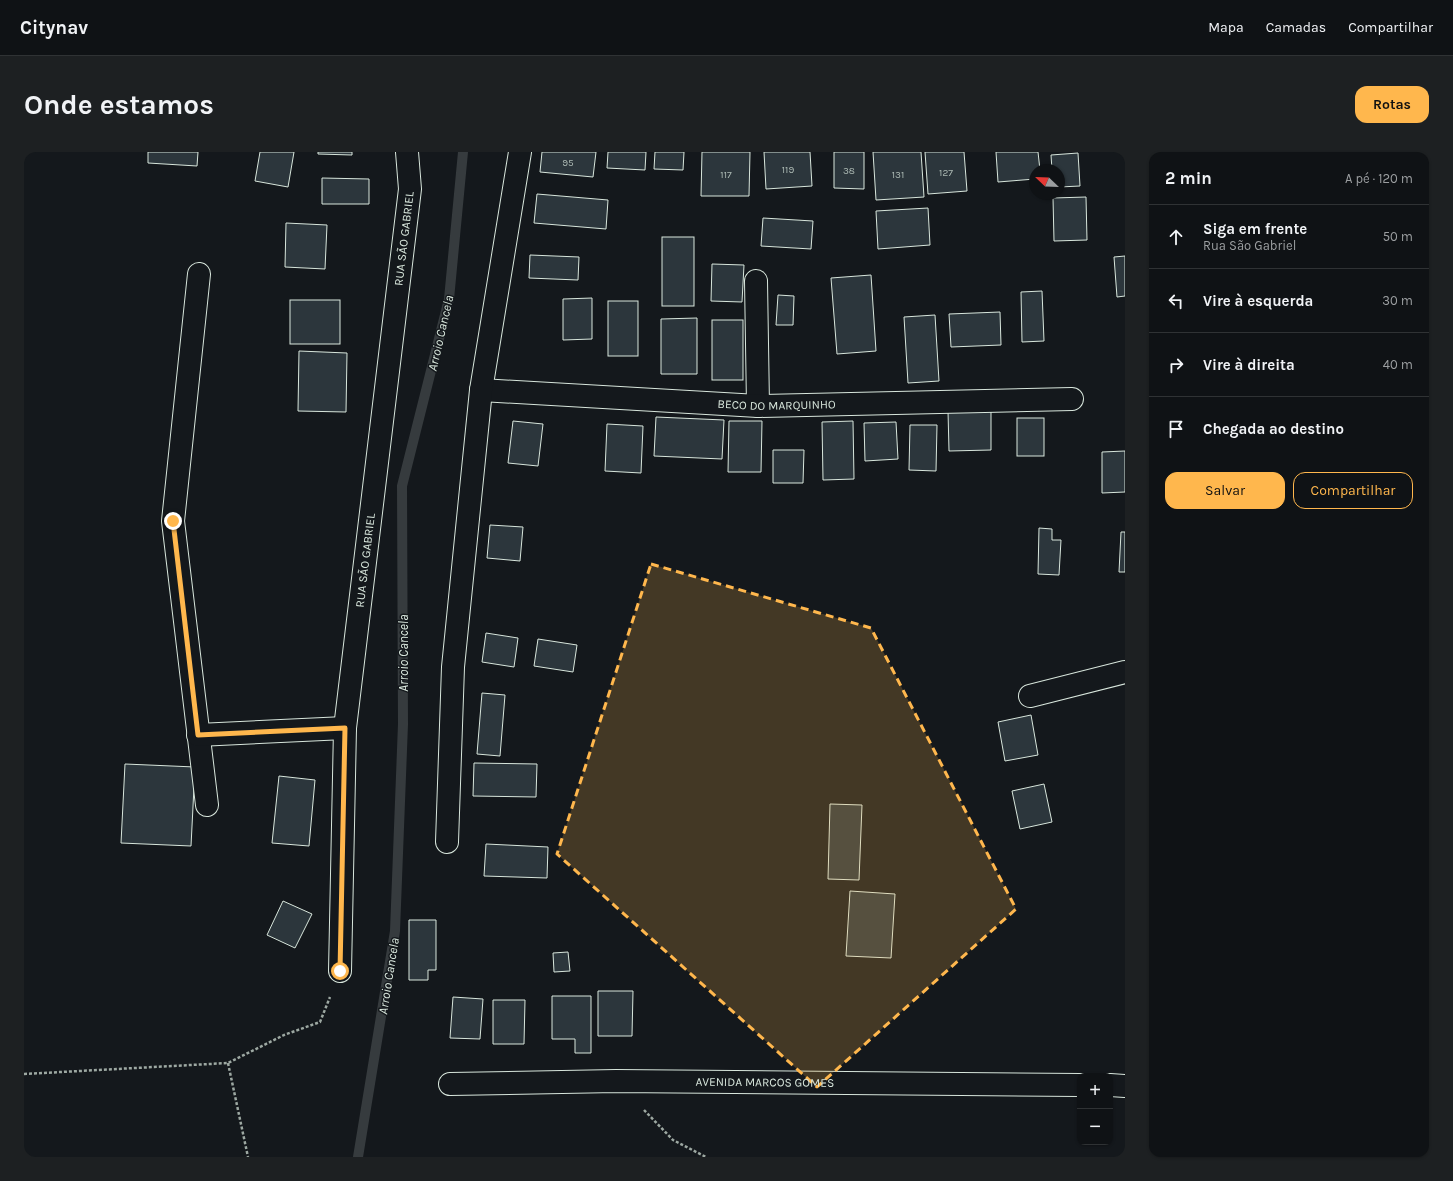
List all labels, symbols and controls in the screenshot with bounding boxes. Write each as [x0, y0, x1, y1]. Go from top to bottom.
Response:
text: Citynav [20, 17, 88, 39]
text: Mapa [1208, 19, 1244, 36]
text: Camadas [1266, 19, 1326, 36]
text: Compartilhar [1348, 19, 1433, 36]
button: Rotas [1355, 86, 1429, 123]
text: Onde estamos [24, 88, 214, 121]
house number: 95 [562, 157, 574, 169]
house number: 119 [782, 164, 794, 176]
north arrow [1029, 164, 1065, 200]
house number: 38 [843, 165, 855, 177]
house number: 127 [939, 167, 953, 179]
text: 2 min [1165, 168, 1212, 188]
house number: 117 [720, 169, 732, 181]
house number: 131 [892, 169, 904, 181]
text: A pé · 120 m [1345, 171, 1413, 186]
street label: RUA SÃO GABRIEL [391, 190, 417, 287]
text: Siga em frente [1203, 220, 1307, 238]
icon: ahead [1165, 226, 1187, 248]
text: 50 m [1383, 229, 1413, 244]
text: Rua São Gabriel [1203, 238, 1296, 253]
icon: left [1165, 290, 1187, 312]
text: Vire à esquerda [1203, 292, 1313, 310]
water label: Arroio Cancela [424, 293, 457, 372]
text: 30 m [1382, 293, 1413, 308]
icon: right [1165, 354, 1187, 376]
text: Vire à direita [1203, 356, 1295, 374]
text: 40 m [1383, 357, 1413, 372]
street label: BECO DO MARQUINHO [717, 397, 836, 413]
icon: arrive [1165, 418, 1187, 440]
text: Chegada ao destino [1203, 420, 1344, 438]
button: Salvar [1165, 472, 1285, 509]
button: Compartilhar [1293, 472, 1413, 509]
route end [164, 512, 182, 530]
street label: RUA SÃO GABRIEL [353, 512, 378, 608]
water label: Arroio Cancela [396, 614, 411, 692]
water label: Arroio Cancela [375, 936, 402, 1015]
route start [331, 962, 349, 980]
map controls [1077, 1073, 1113, 1145]
button: + [1077, 1073, 1113, 1109]
street label: AVENIDA MARCOS GOMES [696, 1075, 834, 1090]
button: − [1077, 1109, 1113, 1145]

